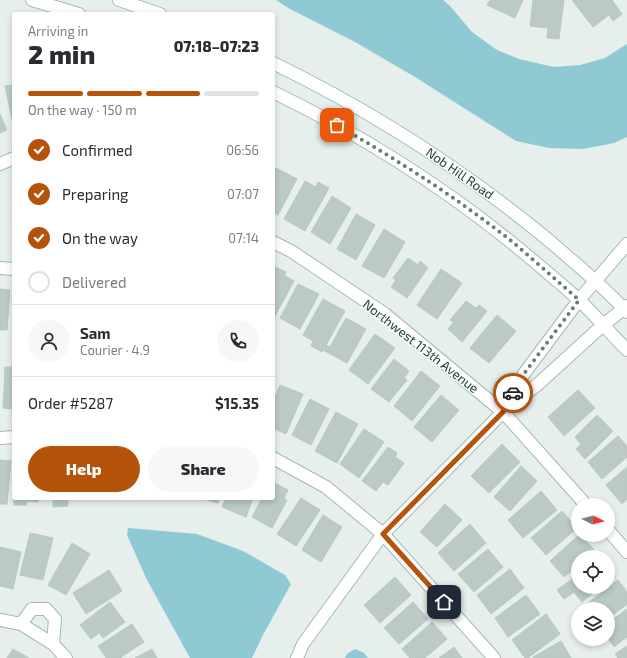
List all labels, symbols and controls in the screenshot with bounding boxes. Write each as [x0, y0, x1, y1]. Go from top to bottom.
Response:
text: Arriving in [28, 23, 88, 39]
text: 07:18–07:23 [174, 37, 259, 55]
text: 2 min [28, 38, 95, 69]
text: On the way · 150 m [28, 102, 137, 118]
pin [320, 108, 354, 142]
icon: bag [326, 114, 348, 136]
icon: check [28, 139, 50, 161]
text: Confirmed [62, 141, 133, 159]
text: 06:56 [226, 142, 259, 158]
street label: Nob Hill Road [423, 144, 497, 202]
icon: check [28, 183, 50, 205]
text: Preparing [62, 185, 128, 203]
text: 07:07 [227, 186, 259, 202]
icon: check [28, 227, 50, 249]
text: On the way [62, 229, 138, 247]
text: 07:14 [228, 230, 259, 246]
text: Delivered [62, 273, 127, 291]
street label: Northwest 113th Avenue [360, 296, 482, 396]
button: person [28, 320, 70, 362]
button: phone [217, 320, 259, 362]
text: Sam [80, 324, 111, 342]
text: Courier · 4.9 [80, 342, 150, 358]
courier [493, 373, 533, 413]
icon: car [502, 382, 524, 404]
text: Order #5287 [28, 394, 113, 412]
text: $15.35 [215, 394, 259, 412]
button: Help [28, 446, 140, 492]
button: Share [148, 446, 259, 492]
north arrow [571, 498, 615, 542]
map controls [571, 498, 615, 646]
button: locate [571, 550, 615, 594]
pin [427, 585, 461, 619]
icon: home [433, 591, 455, 613]
button: layers [571, 602, 615, 646]

